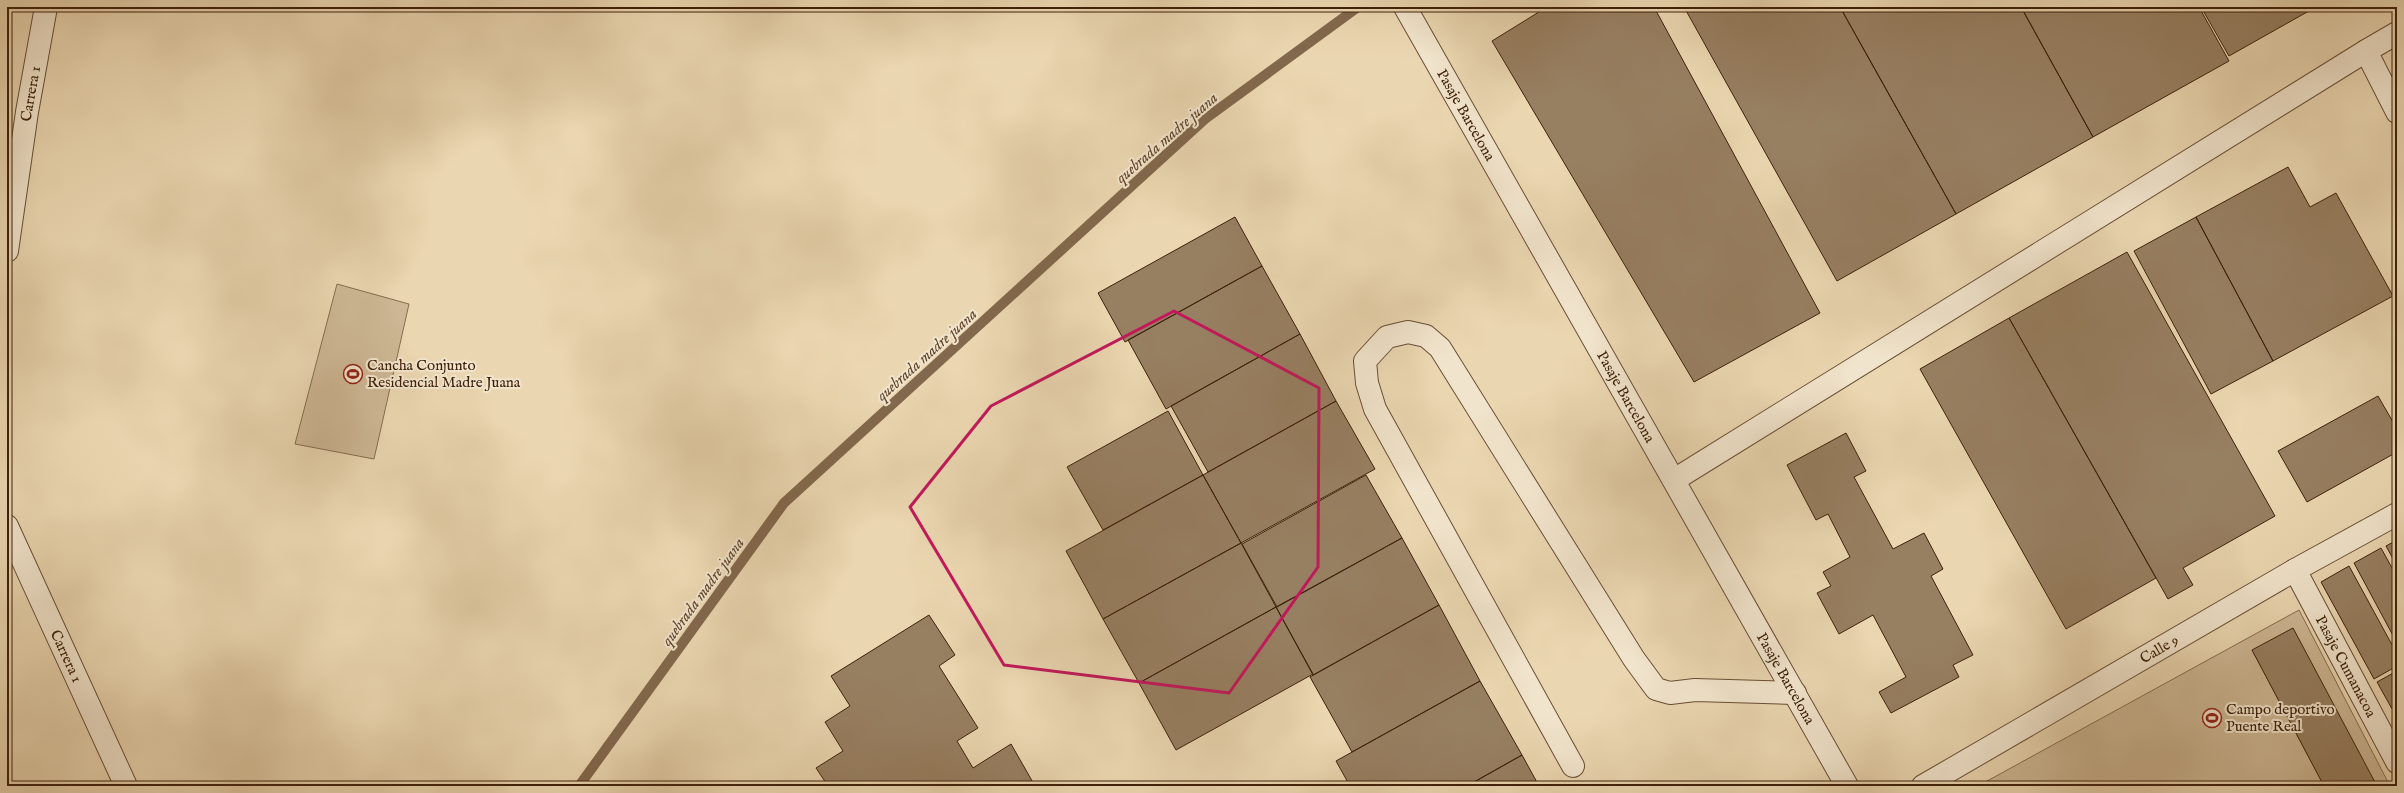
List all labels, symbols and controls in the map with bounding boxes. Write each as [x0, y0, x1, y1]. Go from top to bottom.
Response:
street label: Carrera 1 [17, 65, 45, 123]
street label: Pasaje Barcelona [1432, 66, 1500, 165]
water label: quebrada madre juana [1111, 89, 1222, 189]
water label: quebrada madre juana [872, 305, 982, 407]
street label: Pasaje Barcelona [1592, 348, 1659, 447]
place label: Cancha Conjunto Residencial Madre Juana [367, 356, 521, 392]
sports icon: Cancha Conjunto Residencial Madre Juana [342, 363, 364, 385]
water label: quebrada madre juana [657, 534, 750, 651]
street label: Pasaje Cumanacoa [2311, 612, 2381, 721]
street label: Carrera 1 [46, 627, 86, 686]
street label: Pasaje Barcelona [1752, 629, 1819, 728]
street label: Calle 9 [2136, 631, 2182, 668]
place label: Campo deportivo Puente Real [2226, 700, 2335, 736]
sports icon: Campo deportivo Puente Real [2201, 707, 2223, 729]

